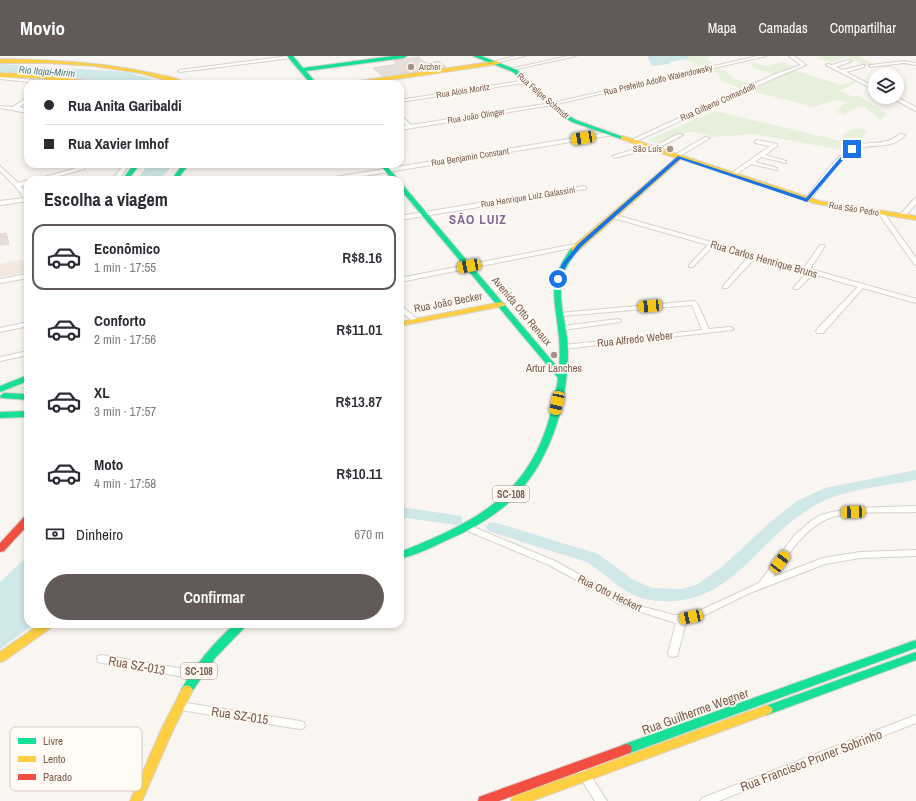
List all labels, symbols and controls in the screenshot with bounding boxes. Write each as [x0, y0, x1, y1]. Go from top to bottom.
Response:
text: Movio [20, 15, 65, 41]
text: Mapa [708, 19, 737, 37]
text: Camadas [759, 19, 808, 37]
text: Compartilhar [830, 19, 896, 37]
place label: Archer [418, 61, 441, 73]
marker: Archer [406, 62, 416, 72]
street label: Rua Prefeito Adolfo Walendowsky [602, 62, 714, 98]
water label: Rio Itajaí-Mirim [18, 63, 76, 80]
map controls [868, 68, 904, 104]
button: layers [868, 68, 904, 104]
street label: Rua Felipe Schmidt [515, 70, 571, 122]
street label: Rua Gilberto Comandolli [678, 80, 758, 124]
street label: Rua Alois Moritz [435, 81, 491, 101]
text: Rua Anita Garibaldi [68, 95, 182, 116]
street label: Rua João Olinger [446, 105, 506, 126]
car [570, 130, 596, 146]
text: Rua Xavier Imhof [68, 133, 169, 154]
route end [843, 140, 861, 158]
place label: São Luís [633, 143, 662, 155]
marker: São Luís [665, 144, 675, 154]
street label: Rua Benjamin Constant [430, 145, 510, 169]
street label: Rua Henrique Luiz Galassini [480, 184, 576, 210]
text: Escolha a viagem [44, 187, 168, 212]
street label: Rua São Pedro [828, 199, 880, 219]
district label: SÃO LUIZ [449, 211, 507, 228]
street label: Rua Carlos Henrique Bruns [709, 237, 820, 281]
text: Econômico [94, 238, 160, 259]
icon: car [46, 239, 82, 275]
text: R$8.16 [342, 247, 382, 268]
car [456, 258, 482, 274]
text: 1 min · 17:55 [94, 259, 156, 276]
route start [549, 270, 567, 288]
street label: Avenida Otto Renaux [488, 273, 555, 349]
street label: Rua João Becker [413, 289, 483, 315]
car [638, 299, 662, 313]
text: Conforto [94, 310, 146, 331]
icon: car [46, 311, 82, 347]
text: R$11.01 [336, 319, 382, 340]
street label: Rua Alfredo Weber [596, 328, 674, 350]
text: 2 min · 17:56 [94, 331, 156, 348]
marker: Artur Lanches [549, 350, 559, 360]
place label: Artur Lanches [525, 361, 583, 375]
text: XL [94, 382, 110, 403]
icon: car [46, 383, 82, 419]
car [548, 390, 566, 416]
text: R$13.87 [335, 391, 382, 412]
text: 3 min · 17:57 [94, 403, 156, 420]
text: Moto [94, 454, 123, 475]
icon: car [46, 455, 82, 491]
text: R$10.11 [336, 463, 382, 484]
text: 4 min · 17:58 [94, 475, 156, 492]
road number: SC-108 [493, 486, 529, 502]
car [841, 506, 865, 518]
icon: cash [44, 523, 66, 545]
text: Dinheiro [76, 524, 123, 545]
text: 670 m [354, 526, 384, 543]
car [768, 549, 792, 575]
street label: Rua Otto Heckert [576, 571, 645, 615]
button: Confirmar [44, 574, 384, 620]
car [678, 609, 704, 625]
street label: Rua SZ-013 [107, 652, 167, 679]
road number: SC-108 [181, 663, 217, 679]
street label: Rua Guilherme Wegner [639, 684, 751, 739]
street label: Rua SZ-015 [210, 703, 270, 728]
street label: Rua Francisco Pruner Sobrinho [738, 726, 885, 795]
legend [10, 727, 142, 791]
text: Livre [43, 734, 63, 748]
text: Lento [43, 752, 66, 766]
text: Parado [43, 770, 72, 784]

